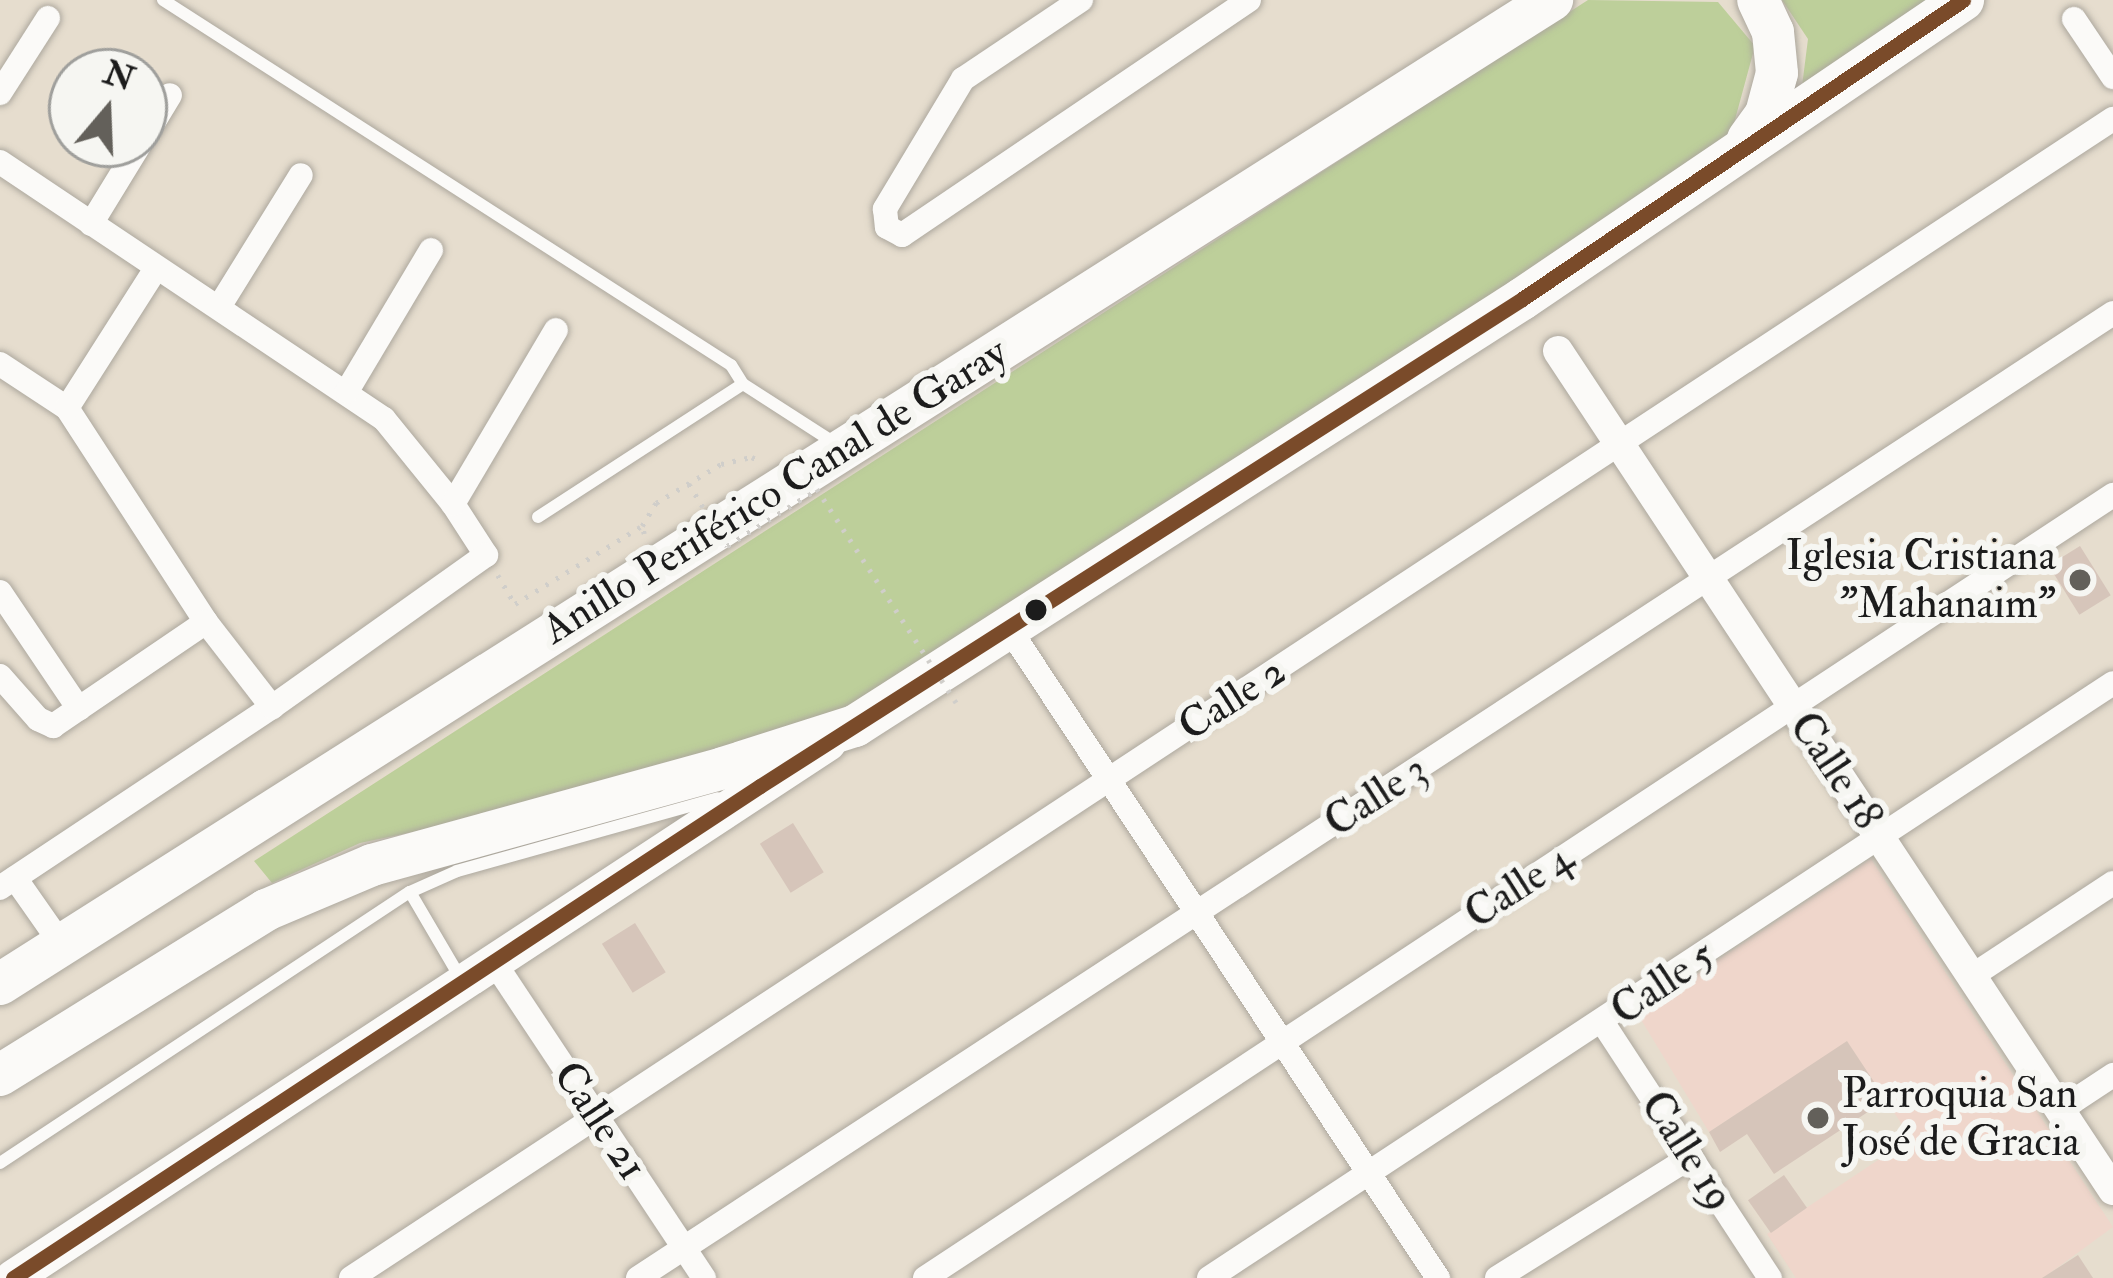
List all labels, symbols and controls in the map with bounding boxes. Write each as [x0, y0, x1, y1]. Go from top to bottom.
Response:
north arrow [48, 48, 168, 168]
text: N [98, 52, 140, 101]
street label: Anillo Periférico Canal de Garay [533, 327, 1017, 655]
place label: Iglesia Cristiana "Mahanaim" [1786, 531, 2056, 630]
marker: Iglesia Cristiana "Mahanaim" [2067, 567, 2093, 593]
unlabelled marker [1025, 599, 1047, 621]
street label: Calle 2 [1169, 646, 1295, 752]
street label: Calle 18 [1779, 703, 1893, 839]
street label: Calle 3 [1315, 744, 1437, 848]
street label: Calle 4 [1456, 833, 1582, 939]
street label: Calle 5 [1602, 930, 1724, 1036]
street label: Calle 21 [542, 1052, 658, 1190]
place label: Parroquia San José de Gracia [1842, 1069, 2080, 1168]
street label: Calle 19 [1630, 1082, 1744, 1220]
marker: Parroquia San José de Gracia [1805, 1105, 1831, 1131]

